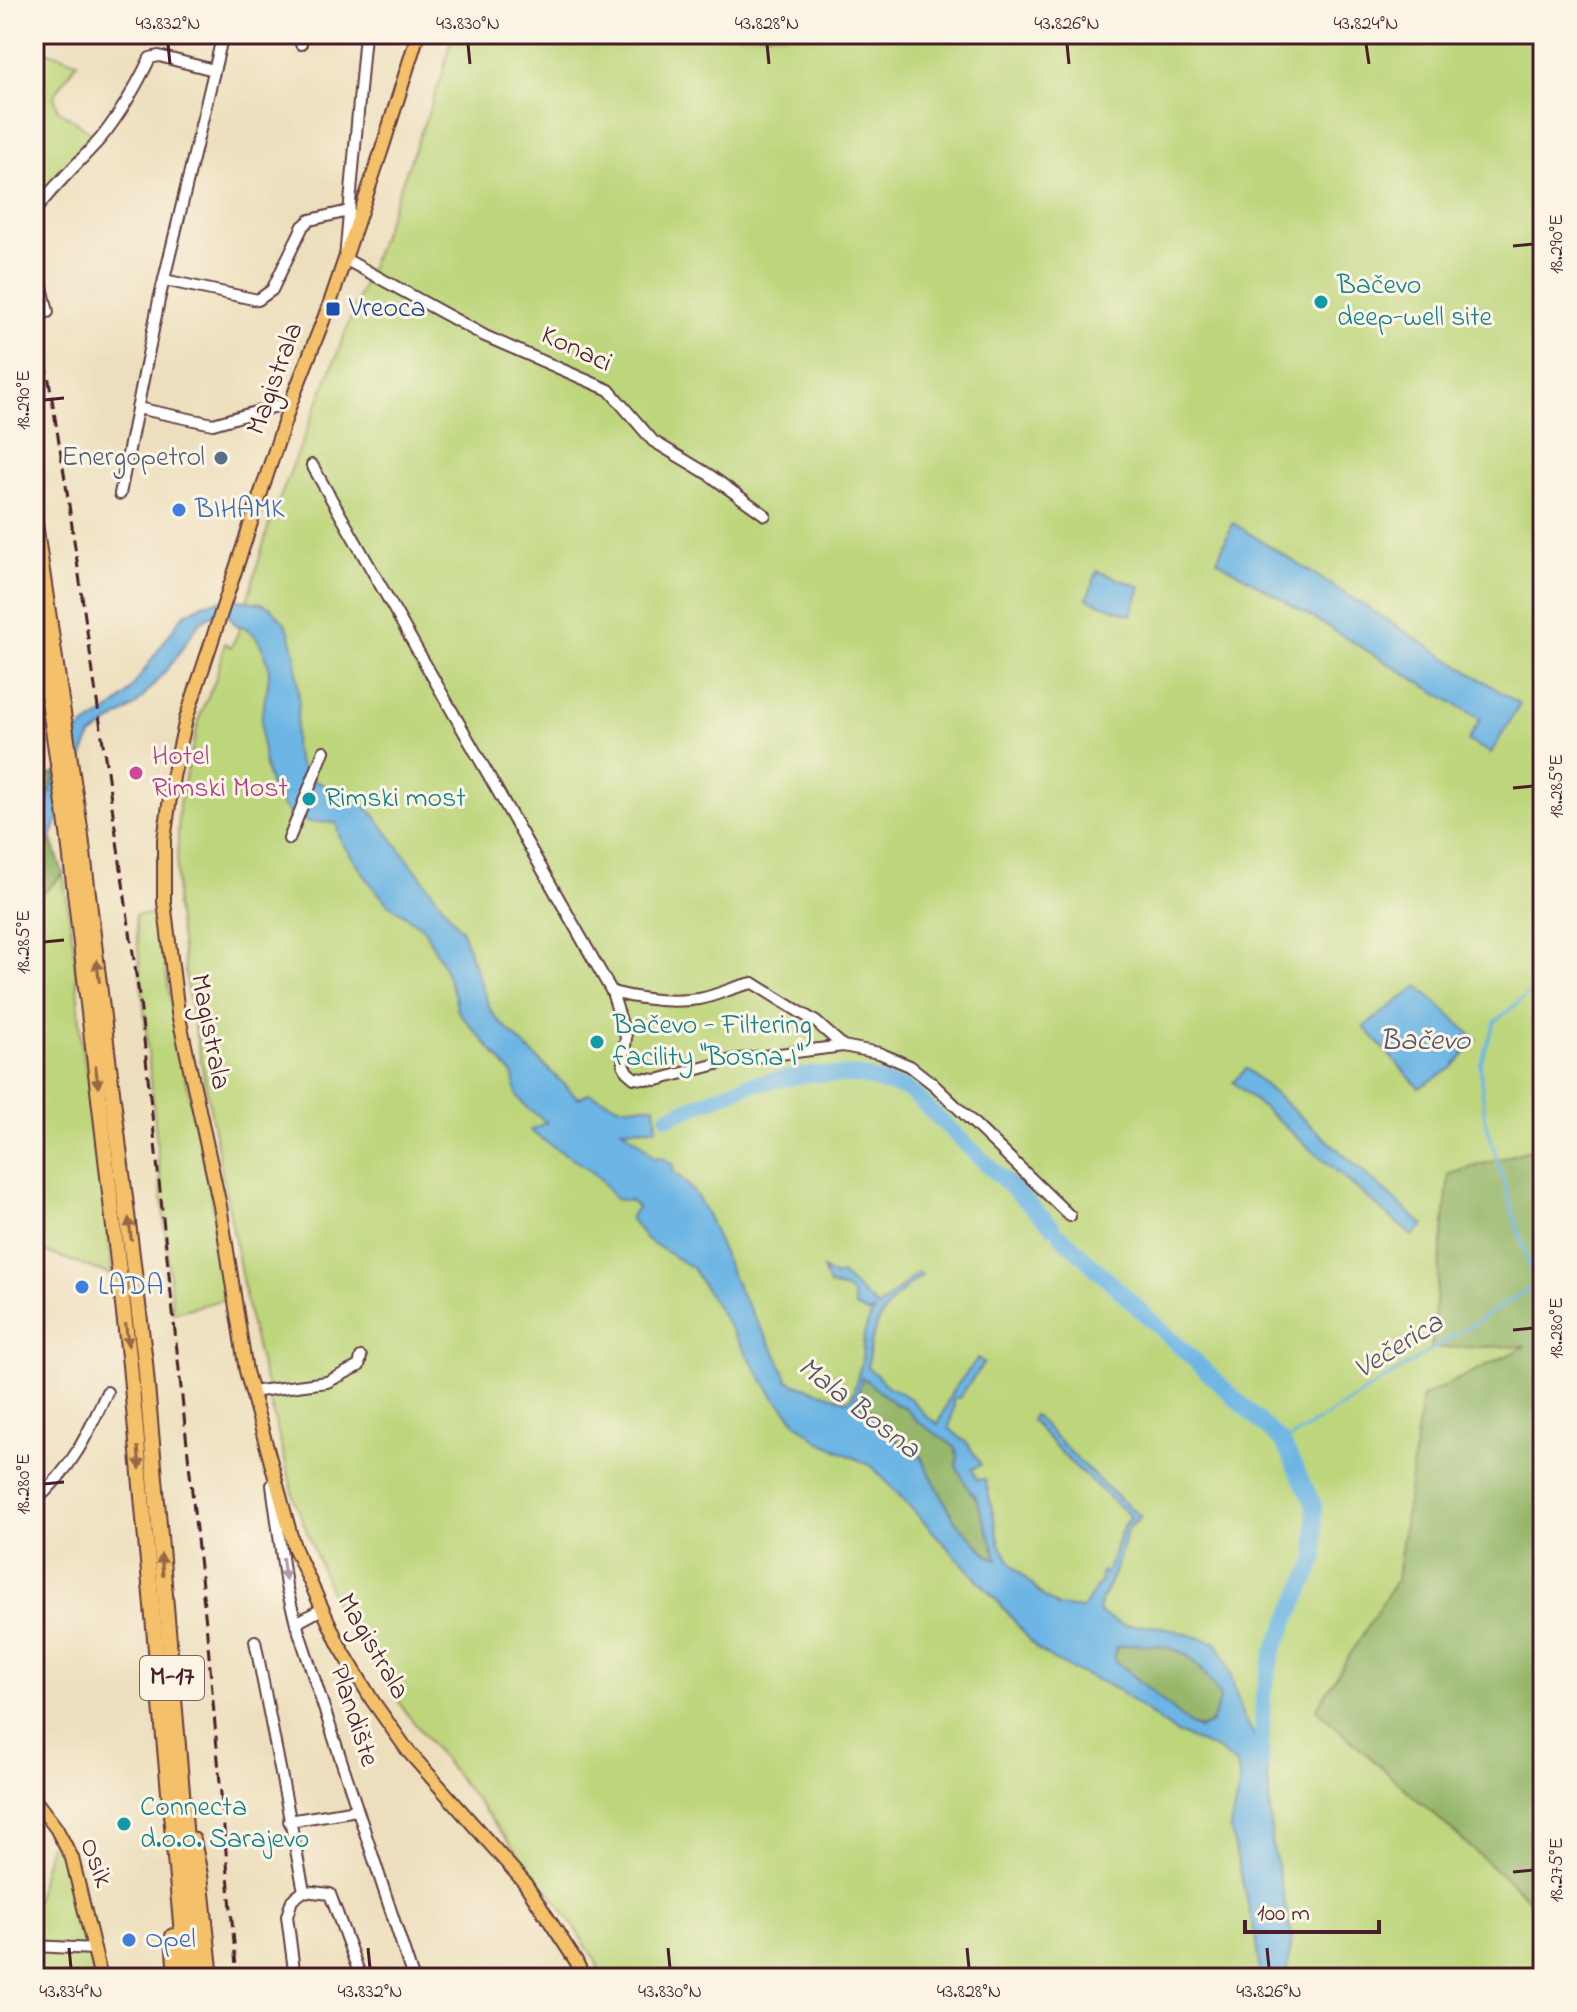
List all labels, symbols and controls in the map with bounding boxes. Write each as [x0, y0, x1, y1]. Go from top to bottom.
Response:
text: 43.832°N [135, 10, 201, 39]
text: 43.830°N [436, 10, 500, 39]
text: 43.828°N [735, 10, 799, 39]
text: 43.826°N [1034, 10, 1100, 39]
text: 43.824°N [1333, 10, 1399, 39]
text: 18.290°E [1543, 214, 1572, 274]
place label: Bačevo deep-well site [1336, 266, 1493, 339]
place label: Vreoca [348, 289, 426, 330]
marker: Bačevo deep-well site [1312, 293, 1330, 311]
marker: Vreoca [324, 300, 342, 318]
street label: Konaci [534, 316, 618, 384]
street label: Magistrala [237, 317, 315, 441]
text: 18.290°E [10, 370, 39, 430]
place label: Energopetrol [62, 438, 205, 479]
marker: Energopetrol [212, 449, 230, 467]
place label: BIHAMK [194, 490, 285, 531]
marker: BIHAMK [170, 501, 188, 519]
place label: Hotel Rimski Most [152, 737, 288, 810]
text: 18.285°E [1543, 754, 1572, 818]
marker: Hotel Rimski Most [127, 764, 145, 782]
place label: Rimski most [325, 779, 466, 820]
marker: Rimski most [300, 790, 318, 808]
text: 18.285°E [10, 910, 39, 974]
one-way arrow [91, 958, 104, 983]
street label: Magistrala [178, 971, 240, 1093]
place label: Bačevo - Filtering facility "Bosna I" [612, 1006, 812, 1079]
water label: Bačevo [1380, 1020, 1472, 1064]
marker: Bačevo - Filtering facility "Bosna I" [588, 1033, 606, 1051]
one-way arrow [90, 1065, 103, 1090]
one-way arrow [123, 1216, 136, 1241]
place label: LADA [98, 1267, 163, 1308]
marker: LADA [73, 1278, 91, 1296]
text: 18.280°E [1543, 1297, 1572, 1359]
water label: Večerica [1346, 1302, 1453, 1392]
one-way arrow [121, 1323, 134, 1348]
water label: Mala Bosna [787, 1347, 929, 1472]
one-way arrow [133, 1446, 146, 1471]
text: 18.280°E [10, 1453, 39, 1515]
one-way arrow [156, 1553, 169, 1578]
one-way arrow [278, 1557, 291, 1582]
street label: Magistrala [325, 1586, 419, 1708]
road number: M-17 [140, 1656, 204, 1700]
street label: Plandište [317, 1660, 389, 1773]
place label: Connecta d.o.o. Sarajevo [140, 1788, 309, 1861]
marker: Connecta d.o.o. Sarajevo [115, 1815, 133, 1833]
street label: Osik [67, 1833, 123, 1894]
text: 18.275°E [1543, 1837, 1572, 1903]
scale bar [1245, 1884, 1379, 1934]
text: 100 m [1257, 1897, 1310, 1932]
place label: Opel [145, 1920, 196, 1961]
marker: Opel [120, 1931, 138, 1949]
text: 43.834°N [39, 1978, 103, 2007]
text: 43.832°N [337, 1978, 403, 2007]
text: 43.830°N [638, 1978, 702, 2007]
text: 43.828°N [937, 1978, 1001, 2007]
text: 43.826°N [1236, 1978, 1302, 2007]

